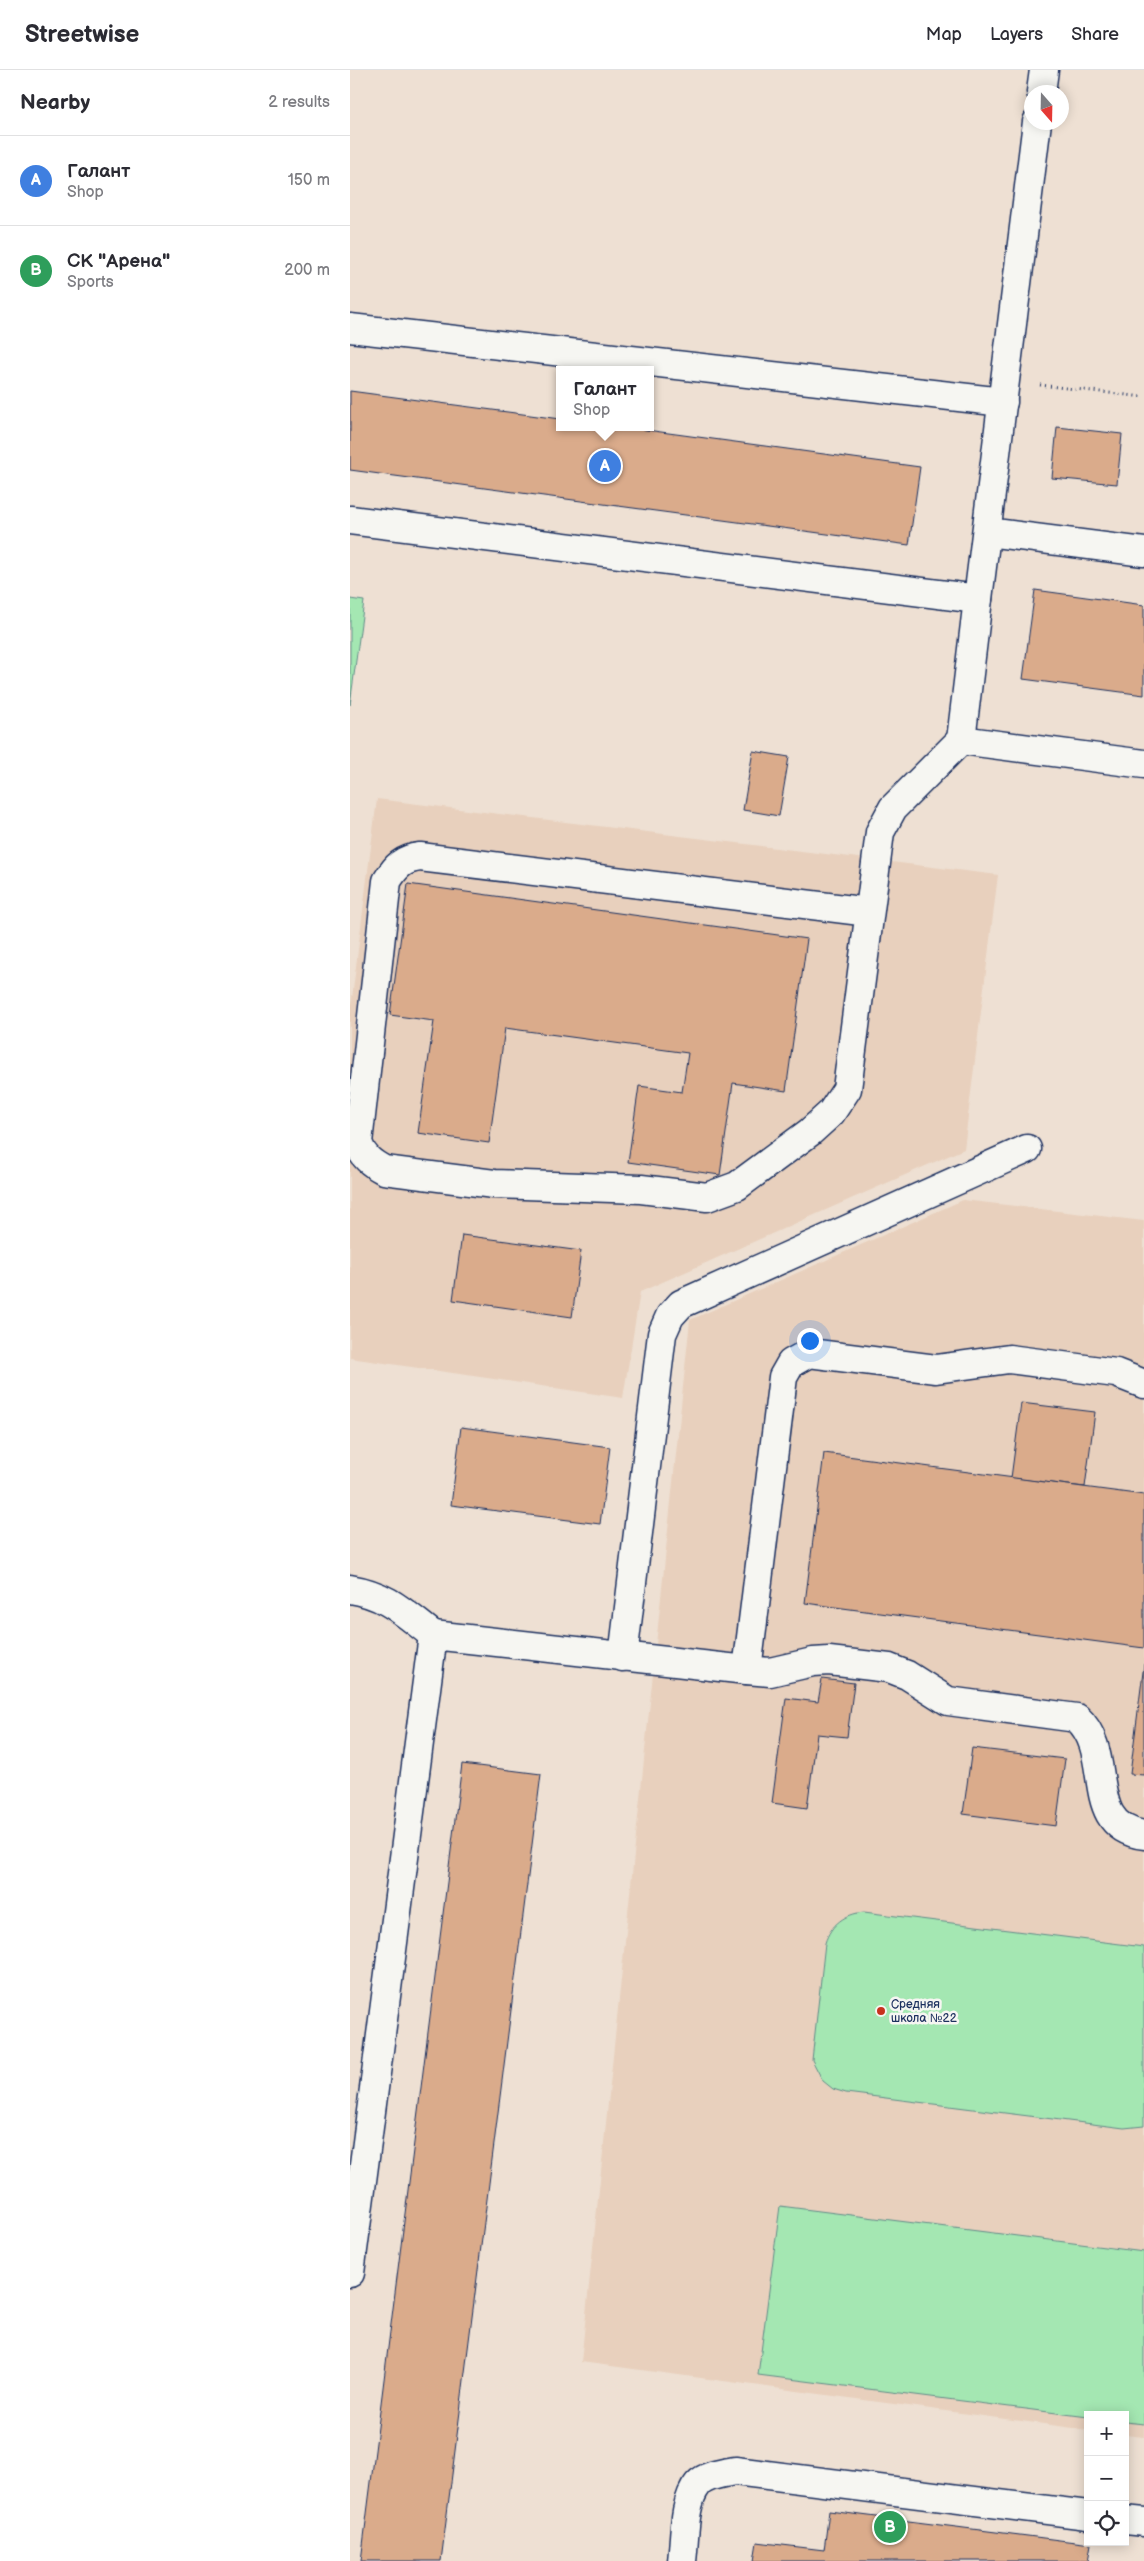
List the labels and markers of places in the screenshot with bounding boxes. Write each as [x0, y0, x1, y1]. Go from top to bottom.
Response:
pin: A [589, 447, 621, 485]
place label: Средняя школа №22 [891, 1997, 957, 2026]
marker: Средняя школа №22 [875, 2005, 887, 2017]
pin: B [874, 2508, 906, 2546]

